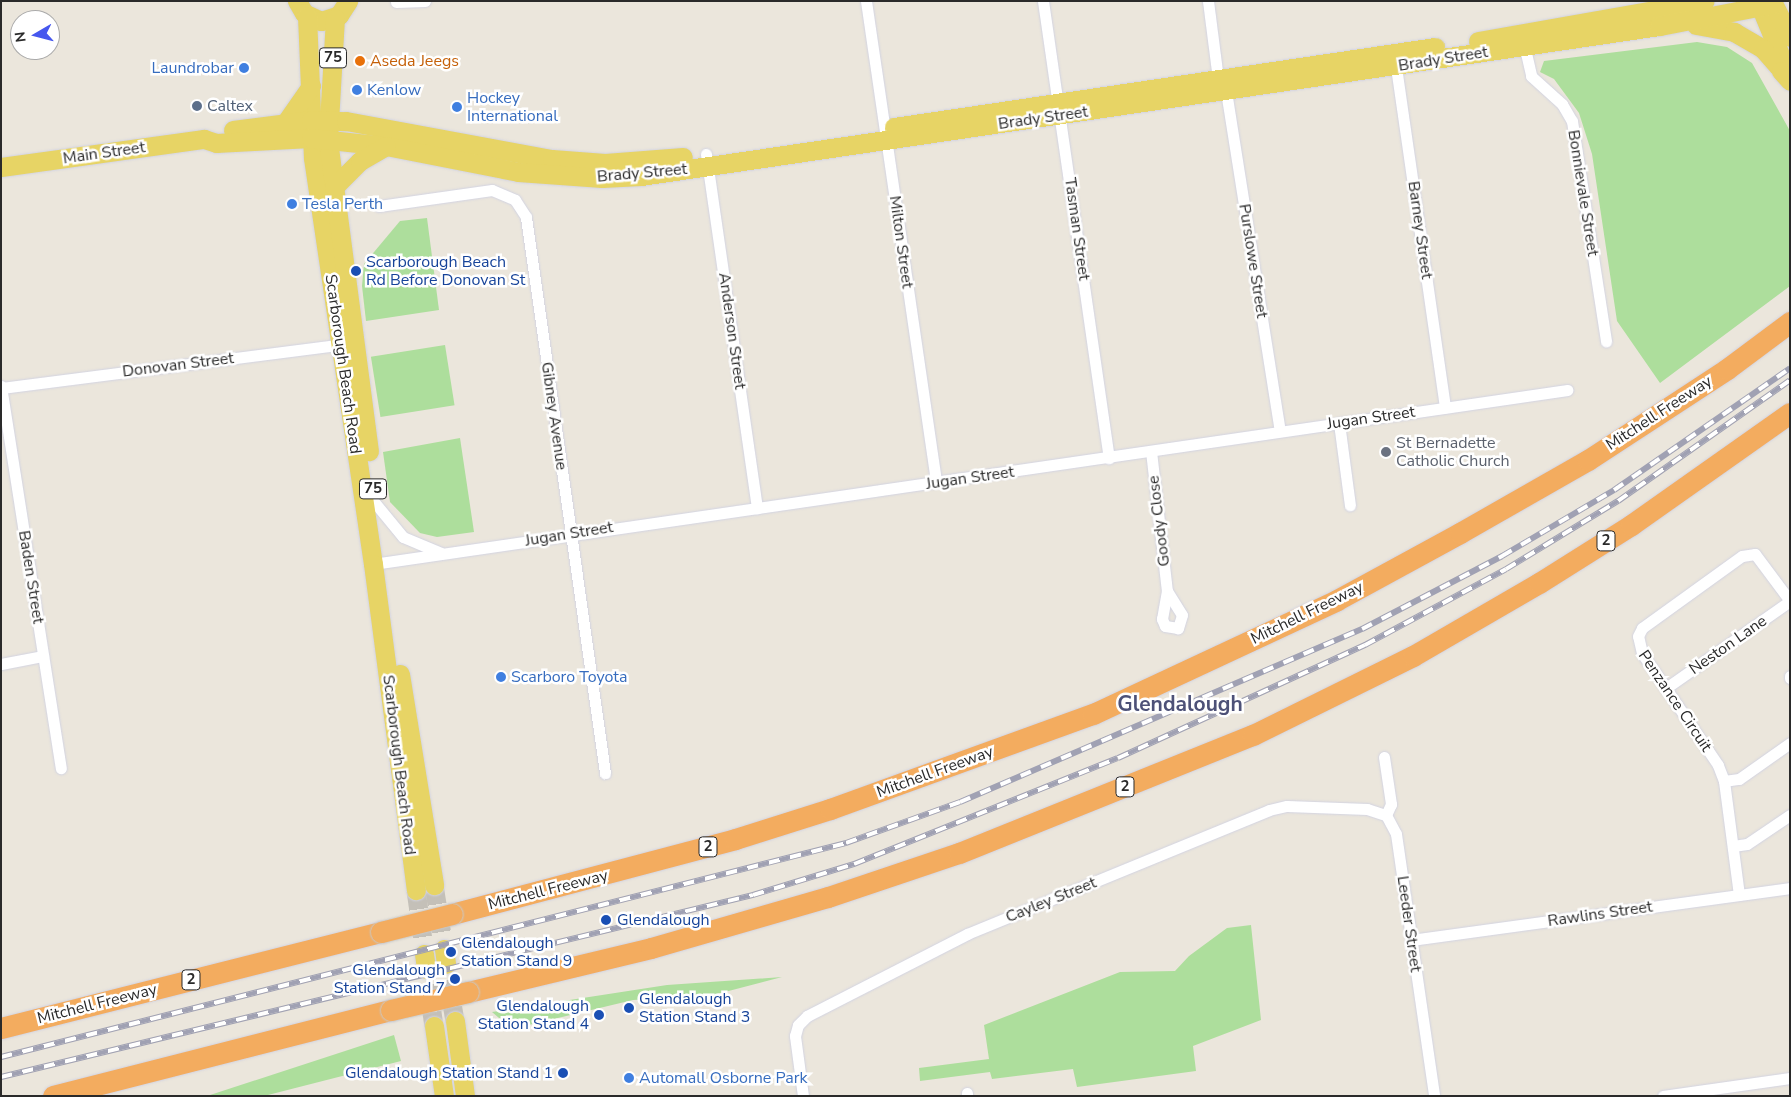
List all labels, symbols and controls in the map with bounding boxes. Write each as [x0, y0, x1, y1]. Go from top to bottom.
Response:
north arrow [10, 10, 60, 60]
text: N [11, 31, 31, 44]
street label: Brady Street [1397, 42, 1489, 76]
road number: 75 [318, 46, 348, 70]
place label: Aseda Jeegs [370, 51, 459, 71]
marker: Aseda Jeegs [354, 55, 366, 67]
place label: Laundrobar [151, 58, 234, 78]
marker: Laundrobar [238, 62, 250, 74]
place label: Kenlow [367, 80, 421, 100]
marker: Kenlow [351, 84, 363, 96]
place label: Hockey International [467, 88, 558, 126]
place label: Caltex [207, 96, 253, 116]
marker: Caltex [191, 100, 203, 112]
marker: Hockey International [451, 101, 463, 113]
street label: Brady Street [997, 102, 1089, 134]
street label: Bonnievale Street [1564, 129, 1602, 257]
street label: Main Street [62, 138, 146, 168]
street label: Brady Street [596, 160, 688, 186]
street label: Tasman Street [1060, 176, 1094, 282]
street label: Barney Street [1404, 180, 1436, 280]
place label: Tesla Perth [302, 194, 383, 214]
street label: Milton Street [885, 194, 917, 290]
marker: Tesla Perth [286, 198, 298, 210]
street label: Purslowe Street [1234, 203, 1272, 319]
place label: Scarborough Beach Rd Before Donovan St [366, 252, 525, 290]
marker: Scarborough Beach Rd Before Donovan St [350, 265, 362, 277]
street label: Anderson Street [714, 271, 750, 391]
street label: Scarborough Beach Road [321, 273, 365, 455]
street label: Donovan Street [121, 349, 235, 381]
street label: Gibney Avenue [537, 361, 571, 471]
street label: Mitchell Freeway [1602, 372, 1716, 454]
street label: Jugan Street [1326, 402, 1416, 434]
place label: St Bernadette Catholic Church [1396, 433, 1509, 471]
marker: St Bernadette Catholic Church [1380, 446, 1392, 458]
street label: Jugan Street [925, 462, 1015, 494]
street label: Goody Close [1144, 474, 1174, 568]
road number: 75 [358, 476, 388, 502]
street label: Jugan Street [524, 518, 614, 550]
road number: 2 [1596, 528, 1616, 554]
street label: Baden Street [14, 529, 48, 625]
street label: Mitchell Freeway [1248, 578, 1366, 648]
street label: Neston Lane [1685, 611, 1771, 679]
street label: Penzance Circuit [1634, 647, 1716, 755]
place label: Scarboro Toyota [511, 667, 627, 687]
marker: Scarboro Toyota [495, 671, 507, 683]
street label: Scarborough Beach Road [378, 674, 420, 856]
district label: Glendalough [1117, 691, 1243, 717]
street label: Mitchell Freeway [874, 742, 996, 802]
road number: 2 [1115, 774, 1135, 800]
road number: 2 [698, 834, 718, 860]
street label: Mitchell Freeway [486, 866, 610, 914]
street label: Cayley Street [1003, 873, 1099, 927]
street label: Leeder Street [1393, 875, 1425, 973]
street label: Rawlins Street [1546, 897, 1654, 931]
place label: Glendalough [617, 910, 710, 930]
marker: Glendalough [599, 913, 613, 927]
place label: Glendalough Station Stand 9 [461, 933, 572, 971]
marker: Glendalough Station Stand 9 [445, 946, 457, 958]
place label: Glendalough Station Stand 7 [334, 960, 445, 998]
road number: 2 [181, 968, 201, 992]
marker: Glendalough Station Stand 7 [449, 973, 461, 985]
street label: Mitchell Freeway [35, 980, 159, 1028]
place label: Glendalough Station Stand 3 [639, 989, 750, 1027]
place label: Glendalough Station Stand 4 [478, 996, 589, 1034]
marker: Glendalough Station Stand 3 [623, 1002, 635, 1014]
marker: Glendalough Station Stand 4 [593, 1009, 605, 1021]
place label: Glendalough Station Stand 1 [345, 1063, 553, 1083]
marker: Glendalough Station Stand 1 [557, 1067, 569, 1079]
place label: Automall Osborne Park [639, 1068, 807, 1088]
marker: Automall Osborne Park [623, 1072, 635, 1084]

